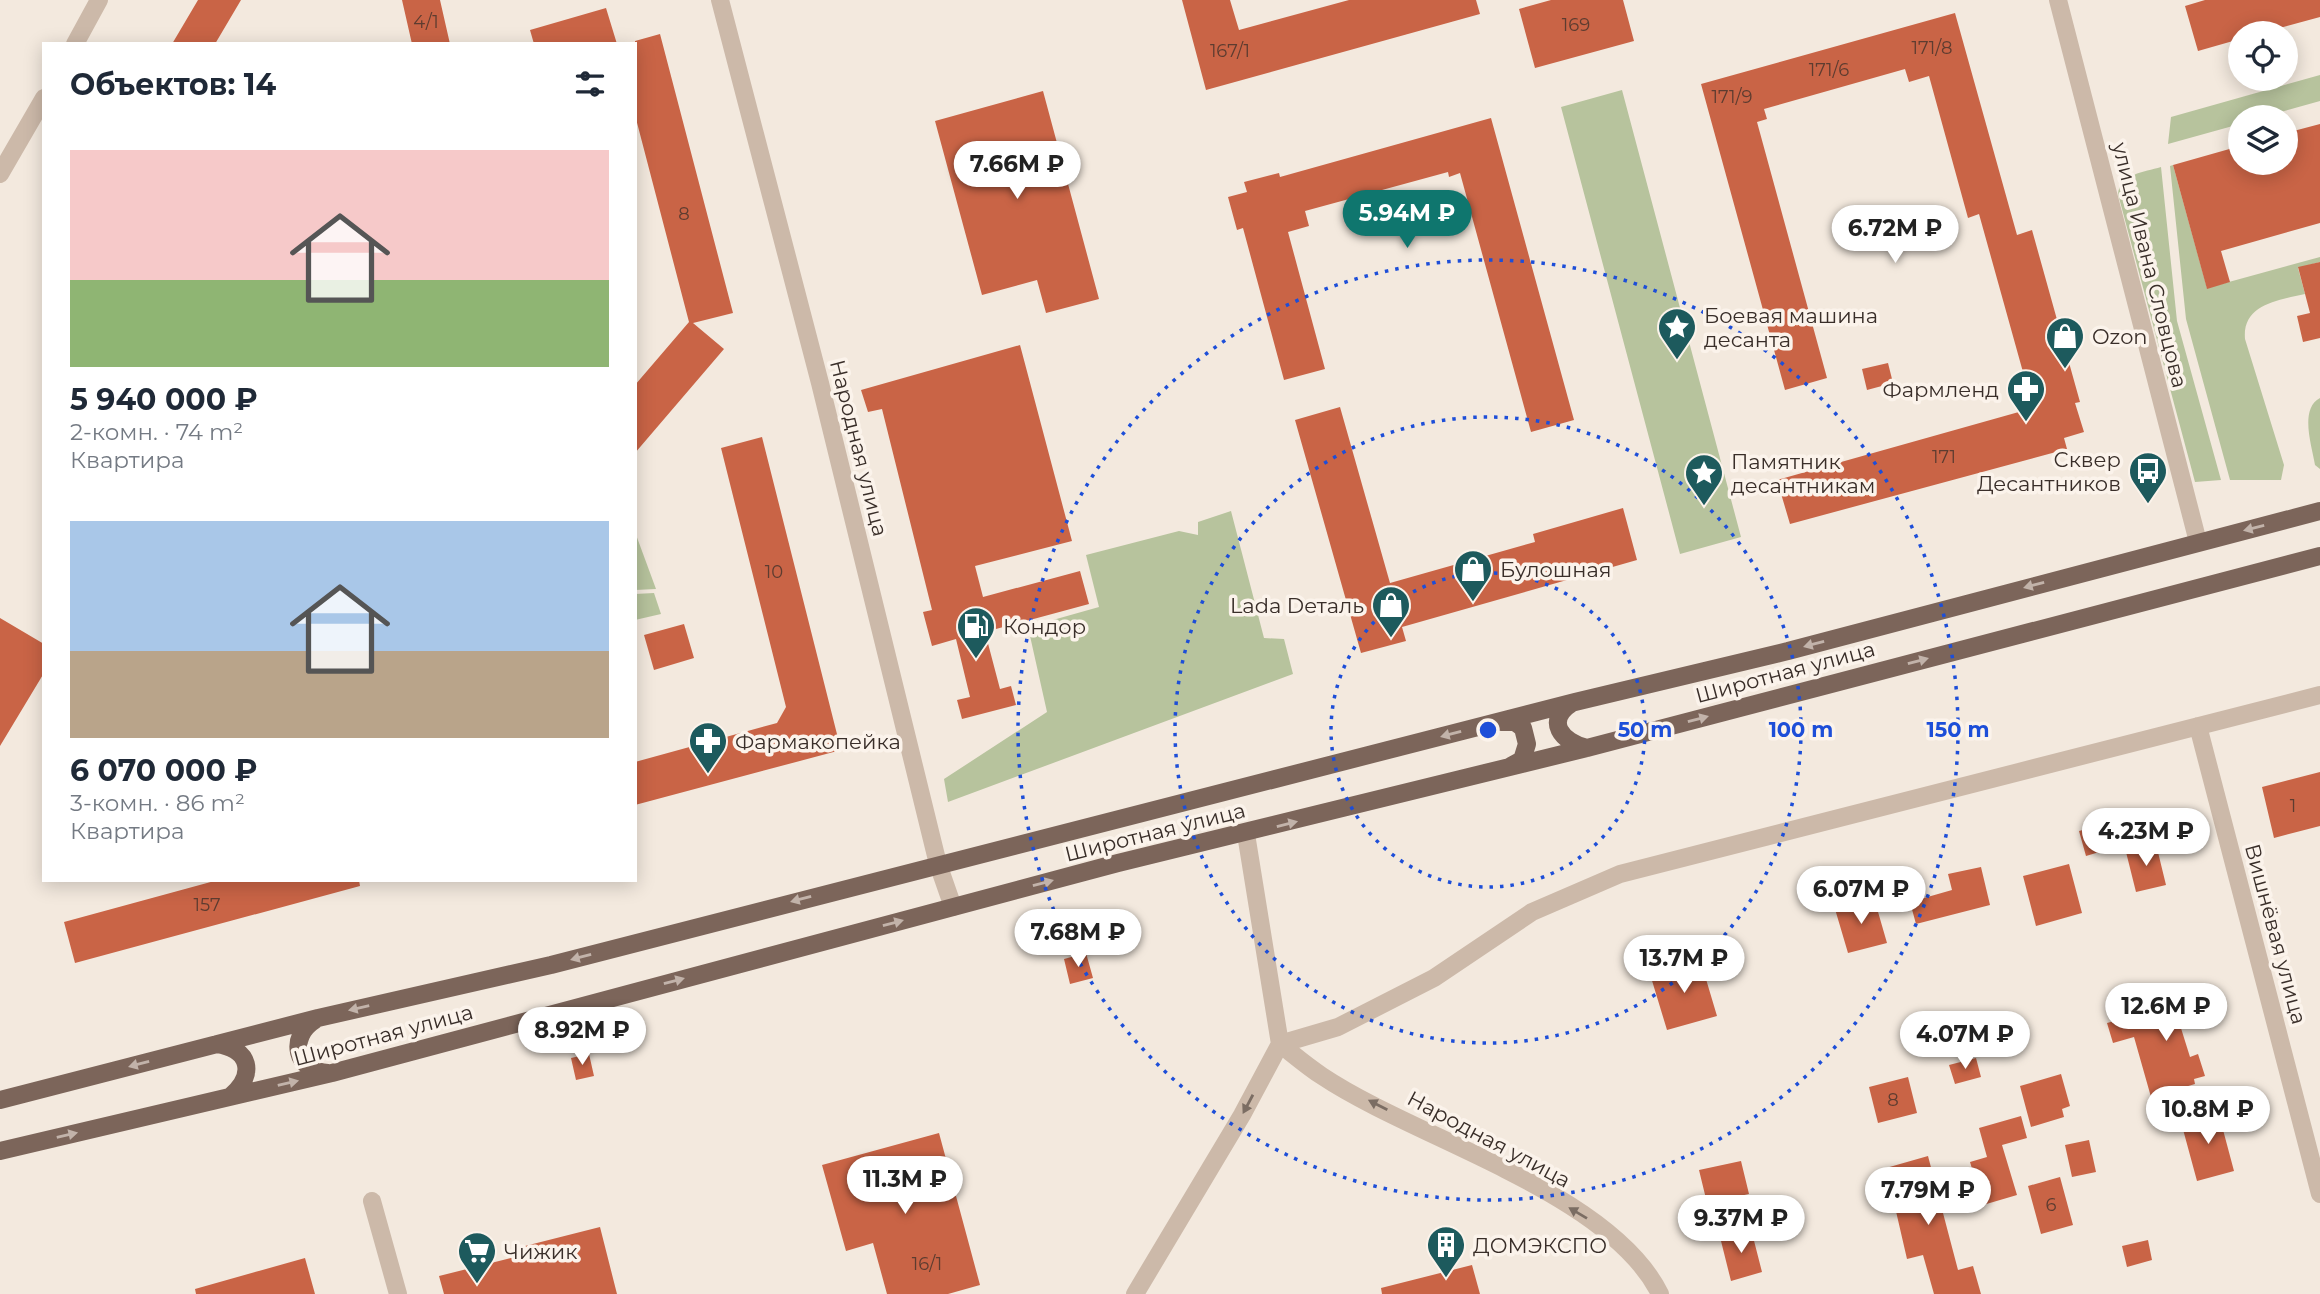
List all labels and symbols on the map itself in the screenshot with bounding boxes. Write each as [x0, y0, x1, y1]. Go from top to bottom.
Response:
house number: 4/1 [413, 11, 439, 33]
house number: 169 [1562, 14, 1590, 36]
house number: 171/8 [1912, 37, 1952, 59]
house number: 167/1 [1210, 40, 1250, 62]
house number: 171/6 [1809, 59, 1849, 81]
house number: 171/9 [1712, 86, 1752, 108]
street label: улица Ивана Словцова [2107, 139, 2193, 390]
pin: 7.66M ₽ [952, 142, 1082, 201]
pin: 5.94M ₽ [1342, 190, 1472, 250]
house number: 8 [678, 203, 690, 225]
pin: 6.72M ₽ [1830, 205, 1960, 265]
place label: Боевая машина десанта [1704, 303, 1878, 352]
place icon: Боевая машина десанта [1656, 306, 1698, 361]
shop icon: Ozon [2044, 315, 2086, 370]
place label: Ozon [2092, 324, 2148, 349]
street label: Народная улица [825, 357, 893, 539]
pharmacy icon: Фармленд [2005, 368, 2047, 423]
place label: Фармленд [1882, 377, 1999, 402]
house number: 171 [1932, 446, 1956, 468]
place label: Сквер Десантников [1977, 447, 2121, 496]
place label: Памятник десантникам [1731, 449, 1875, 498]
bus stop icon: Сквер Десантников [2127, 450, 2169, 505]
place icon: Памятник десантникам [1683, 452, 1725, 507]
one-way arrow [2243, 523, 2265, 534]
shop icon: Булошная [1452, 548, 1494, 603]
place label: Булошная [1500, 557, 1611, 582]
house number: 10 [765, 561, 783, 583]
one-way arrow [2023, 580, 2045, 591]
shop icon: Lada Dеталь [1370, 584, 1412, 639]
place label: Lada Dеталь [1230, 593, 1364, 618]
fuel station icon: Кондор [955, 605, 997, 660]
place label: Кондор [1003, 614, 1086, 639]
street label: Широтная улица [1692, 636, 1878, 708]
one-way arrow [1803, 639, 1824, 649]
one-way arrow [1907, 655, 1929, 666]
one-way arrow [1687, 713, 1709, 724]
text: 50 m [1618, 717, 1672, 742]
text: 100 m [1769, 717, 1833, 742]
text: 150 m [1927, 717, 1989, 742]
centre of rings [1476, 718, 1500, 742]
pharmacy icon: Фармакопейка [687, 720, 729, 775]
place label: Фармакопейка [735, 729, 901, 754]
one-way arrow [1439, 729, 1461, 740]
house number: 1 [2290, 795, 2296, 817]
street label: Широтная улица [1062, 798, 1248, 866]
pin: 4.23M ₽ [2081, 808, 2211, 868]
one-way arrow [1276, 818, 1298, 829]
street label: Вишнёвая улица [2240, 841, 2312, 1027]
pin: 6.07M ₽ [1796, 866, 1926, 926]
one-way arrow [1032, 877, 1054, 888]
house number: 157 [193, 894, 221, 916]
one-way arrow [790, 894, 812, 905]
pin: 7.68M ₽ [1013, 909, 1143, 969]
one-way arrow [883, 917, 904, 927]
pin: 13.7M ₽ [1619, 936, 1749, 995]
one-way arrow [570, 952, 592, 963]
one-way arrow [663, 975, 685, 986]
pin: 12.6M ₽ [2101, 984, 2231, 1043]
street label: Широтная улица [290, 999, 476, 1071]
one-way arrow [348, 1003, 370, 1014]
pin: 8.92M ₽ [517, 1007, 647, 1067]
pin: 4.07M ₽ [1900, 1012, 2030, 1071]
one-way arrow [128, 1060, 149, 1070]
one-way arrow [277, 1077, 299, 1088]
street label: Народная улица [1403, 1085, 1575, 1193]
pin: 10.8M ₽ [2143, 1086, 2273, 1146]
house number: 8 [1887, 1089, 1899, 1111]
one-way arrow [1242, 1094, 1254, 1114]
one-way arrow [1368, 1100, 1388, 1111]
one-way arrow [56, 1130, 78, 1141]
pin: 11.3M ₽ [840, 1156, 970, 1216]
pin: 7.79M ₽ [1863, 1168, 1993, 1227]
house number: 6 [2046, 1194, 2057, 1216]
pin: 9.37M ₽ [1676, 1196, 1806, 1255]
one-way arrow [1569, 1207, 1588, 1219]
building icon: ДОМЭКСПО [1425, 1224, 1467, 1279]
supermarket icon: Чижик [456, 1230, 498, 1285]
place label: ДОМЭКСПО [1473, 1233, 1607, 1258]
place label: Чижик [504, 1239, 577, 1264]
house number: 16/1 [912, 1253, 942, 1275]

